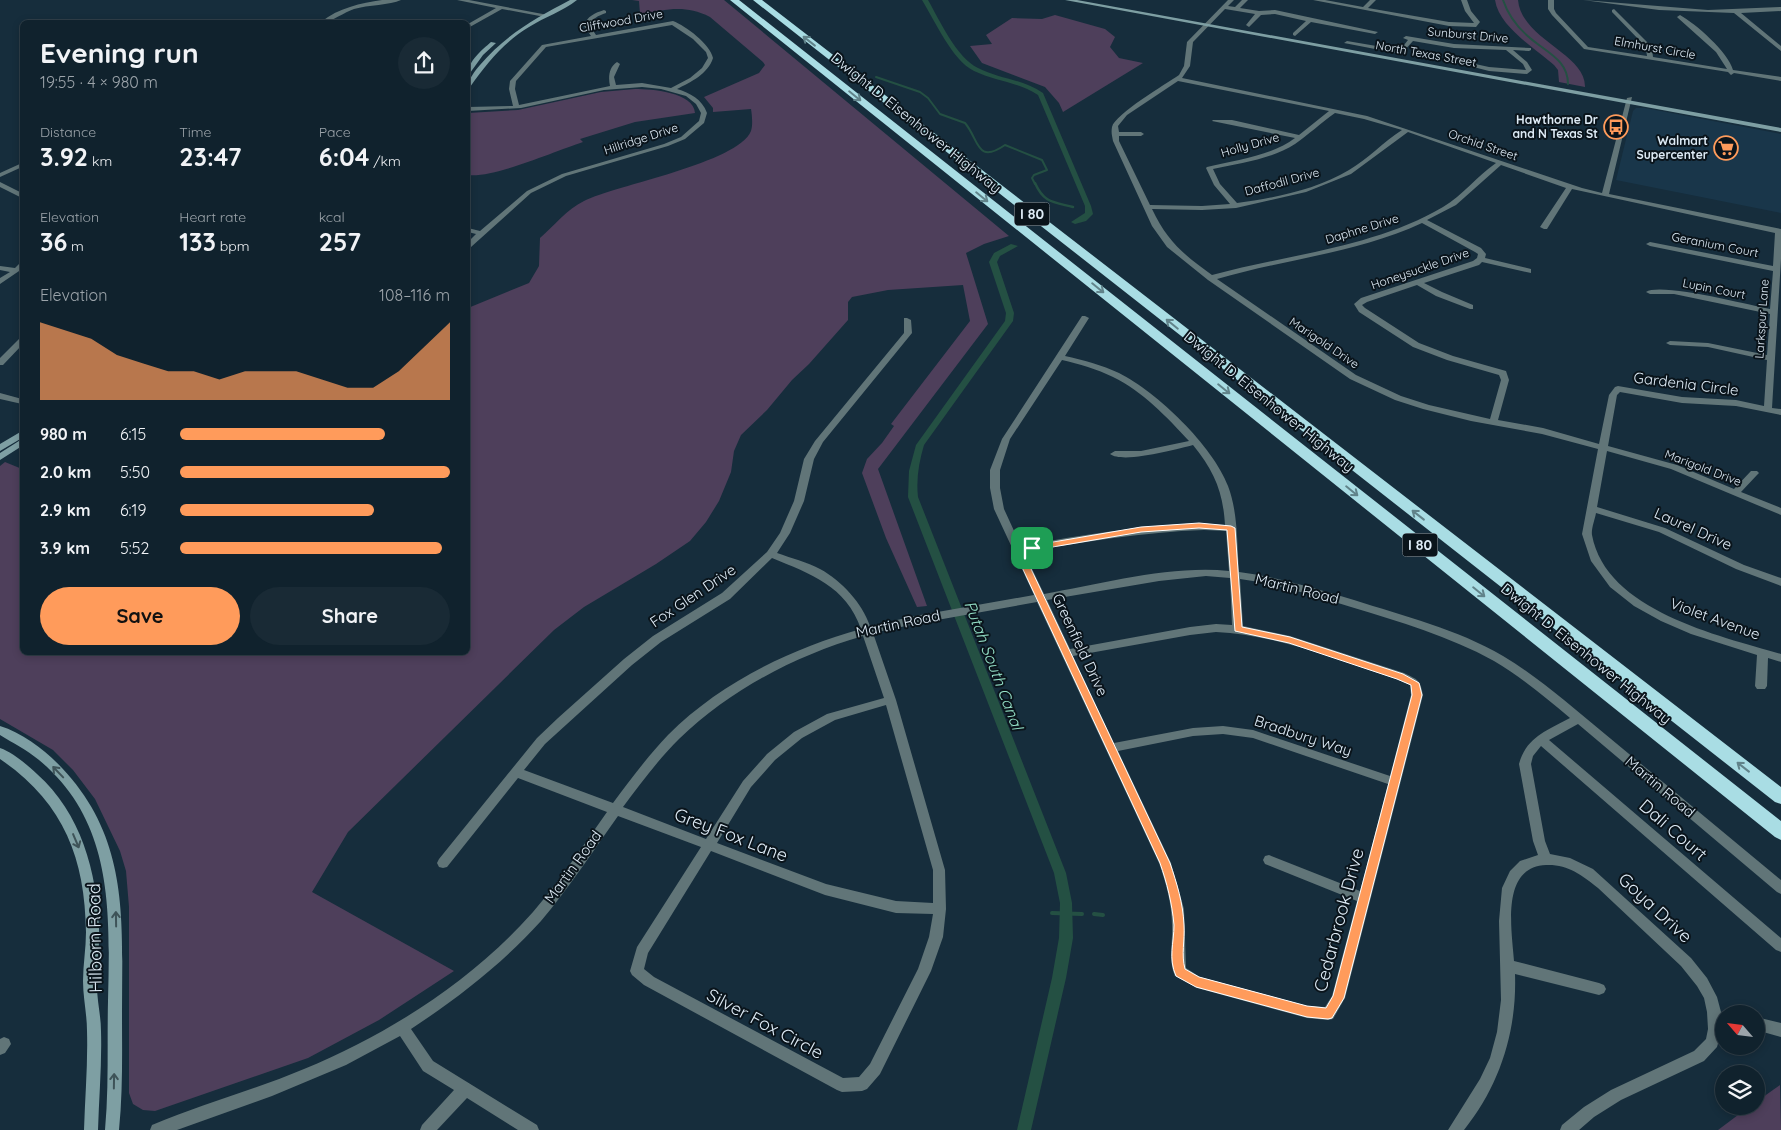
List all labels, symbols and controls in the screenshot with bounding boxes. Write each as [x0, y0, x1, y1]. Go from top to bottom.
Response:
street label: Cliffwood Drive [578, 6, 664, 35]
street label: Sunburst Drive [1427, 23, 1509, 46]
street label: Elmhurst Circle [1613, 33, 1697, 62]
text: Evening run [40, 35, 199, 70]
one-way arrow [803, 35, 816, 46]
button: share [398, 37, 450, 89]
street label: North Texas Street [1375, 37, 1478, 70]
street label: Dwight D. Eisenhower Highway [827, 48, 1005, 197]
text: 19:55 · 4 × 980 m [40, 72, 158, 92]
one-way arrow [848, 90, 861, 101]
place label: Hawthorne Dr and N Texas St [1512, 112, 1598, 141]
bus stop icon: Hawthorne Dr and N Texas St [1603, 114, 1629, 140]
street label: Hillridge Drive [602, 119, 680, 158]
text: Distance [40, 123, 96, 141]
text: Time [179, 123, 211, 141]
text: Pace [319, 123, 351, 141]
street label: Orchid Street [1446, 126, 1520, 163]
street label: Holly Drive [1219, 129, 1281, 160]
place label: Walmart Supercenter [1637, 133, 1708, 162]
supermarket icon: Walmart Supercenter [1713, 135, 1739, 161]
text: 3.92 [40, 141, 88, 172]
text: 23:47 [179, 141, 241, 172]
text: 6:04 [319, 141, 369, 172]
text: km [88, 152, 112, 170]
text: /km [369, 152, 401, 170]
street label: Daffodil Drive [1243, 164, 1321, 199]
one-way arrow [975, 192, 988, 203]
road number: I 80 [1014, 202, 1050, 225]
text: Elevation [40, 208, 99, 226]
text: Heart rate [179, 208, 246, 226]
text: kcal [319, 208, 345, 226]
street label: Daphne Drive [1323, 210, 1401, 247]
text: 36 [40, 226, 67, 257]
text: 133 [179, 226, 216, 257]
text: 257 [319, 226, 361, 257]
street label: Geranium Court [1670, 229, 1760, 260]
text: m [67, 237, 84, 255]
text: bpm [216, 237, 249, 255]
street label: Honeysuckle Drive [1369, 245, 1471, 292]
street label: Lupin Court [1681, 275, 1747, 302]
street label: Larkspur Lane [1751, 279, 1772, 359]
one-way arrow [1091, 282, 1104, 293]
text: Elevation [40, 285, 107, 305]
text: 108–116 m [379, 285, 450, 305]
street label: Marigold Drive [1287, 314, 1362, 372]
one-way arrow [1165, 318, 1178, 329]
street label: Dwight D. Eisenhower Highway [1180, 327, 1358, 476]
street label: Gardenia Circle [1632, 368, 1740, 399]
one-way arrow [1218, 384, 1231, 395]
text: 980 m [40, 424, 87, 444]
text: 6:15 [120, 424, 146, 444]
street label: Marigold Drive [1663, 446, 1744, 489]
text: 2.0 km [40, 462, 91, 482]
text: 5:50 [120, 462, 150, 482]
one-way arrow [1345, 485, 1358, 496]
text: 2.9 km [40, 500, 91, 520]
text: 6:19 [120, 500, 146, 520]
street label: Laurel Drive [1651, 503, 1735, 554]
one-way arrow [1412, 510, 1425, 521]
pin [1011, 527, 1053, 569]
icon: arrive [1018, 534, 1046, 562]
road number: I 80 [1402, 534, 1438, 556]
text: 3.9 km [40, 538, 90, 558]
text: 5:52 [120, 538, 149, 558]
street label: Fox Glen Drive [646, 560, 739, 631]
street label: Martin Road [1253, 569, 1341, 608]
street label: Dwight D. Eisenhower Highway [1497, 579, 1675, 728]
one-way arrow [1472, 586, 1485, 597]
button: Save [40, 587, 240, 645]
button: Share [250, 587, 450, 645]
street label: Greenfield Drive [1048, 590, 1113, 699]
street label: Violet Avenue [1668, 593, 1763, 644]
water label: Putah South Canal [960, 598, 1029, 734]
street label: Martin Road [854, 605, 942, 642]
street label: Bradbury Way [1252, 711, 1354, 760]
street label: Martin Road [1621, 752, 1699, 821]
one-way arrow [1736, 762, 1749, 773]
one-way arrow [52, 765, 64, 778]
street label: Dali Court [1635, 794, 1712, 865]
street label: Grey Fox Lane [671, 802, 791, 867]
street label: Martin Road [540, 827, 605, 907]
one-way arrow [72, 833, 82, 848]
street label: Cedarbrook Drive [1308, 846, 1369, 994]
street label: Goya Drive [1614, 868, 1697, 948]
street label: Hilborn Road [82, 883, 107, 993]
one-way arrow [111, 911, 120, 927]
street label: Silver Fox Circle [703, 983, 828, 1064]
north arrow [1715, 1005, 1765, 1055]
map controls [1715, 1005, 1765, 1115]
button: layers [1715, 1065, 1765, 1115]
one-way arrow [109, 1074, 118, 1090]

